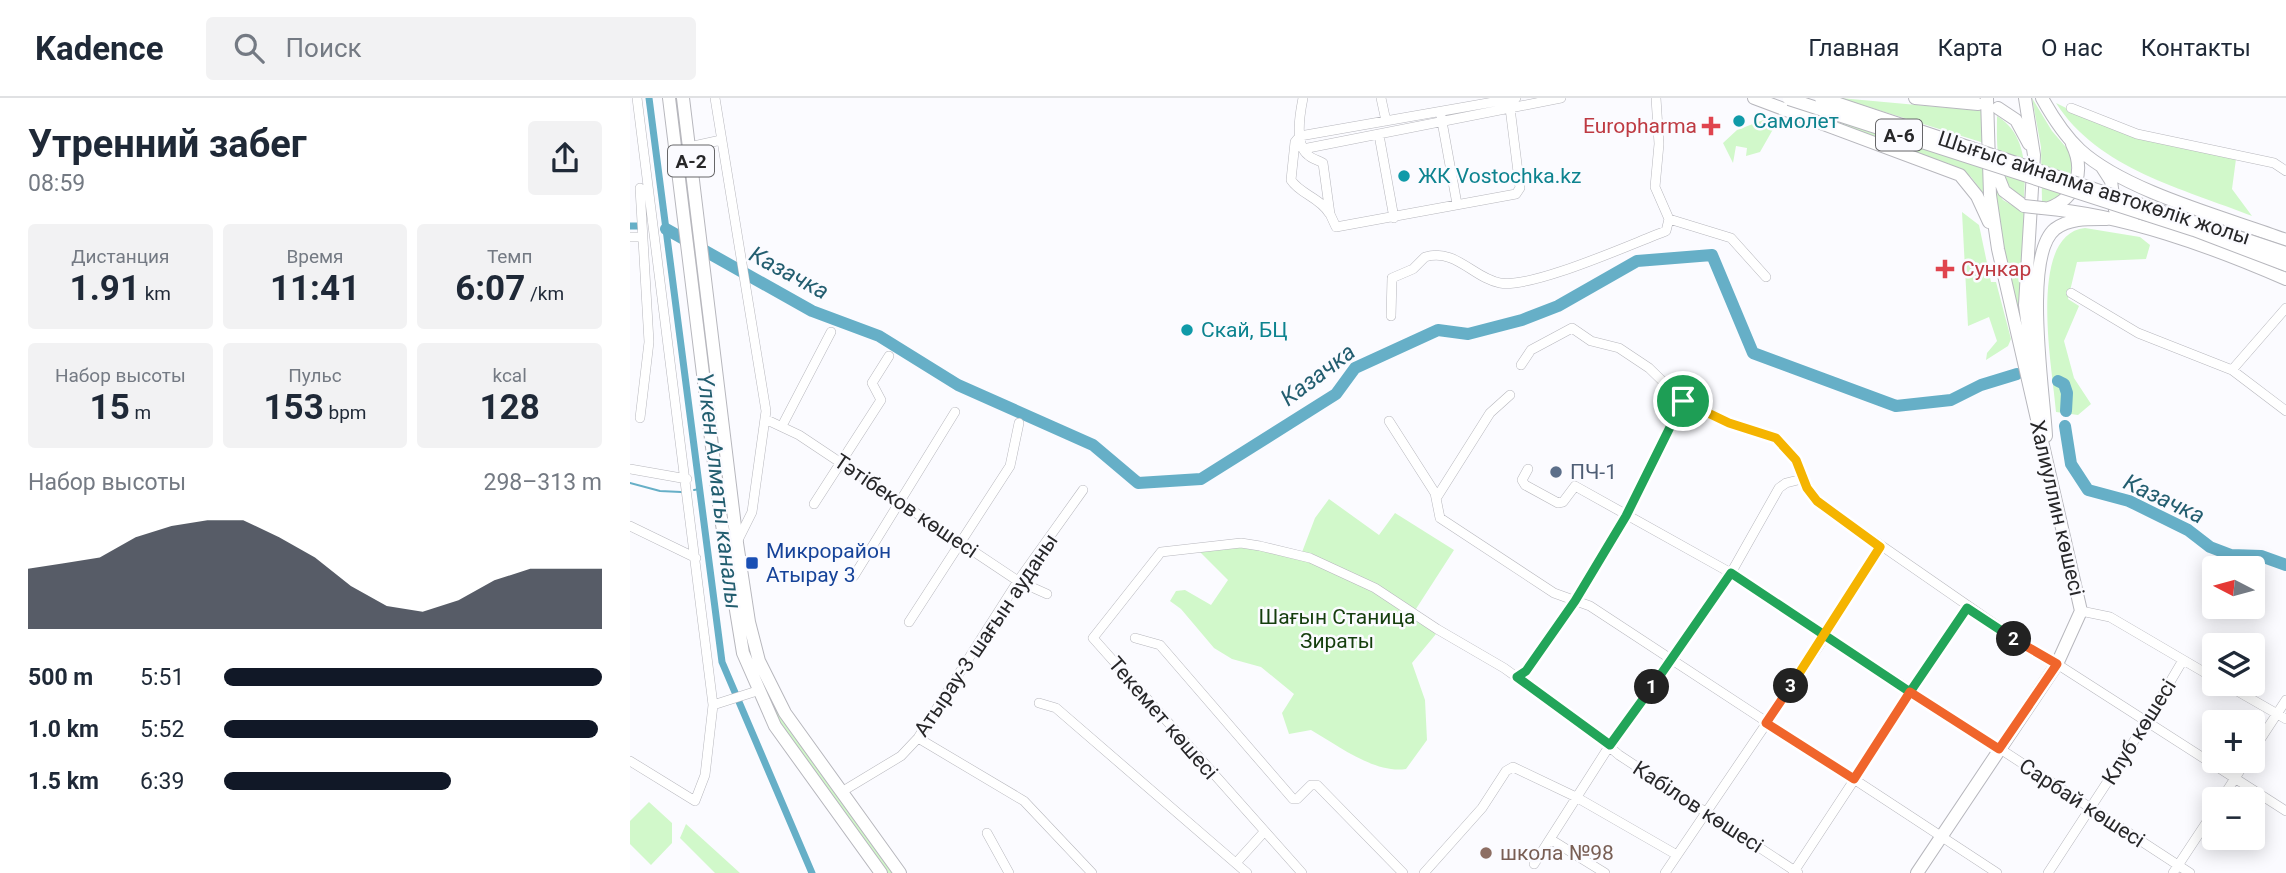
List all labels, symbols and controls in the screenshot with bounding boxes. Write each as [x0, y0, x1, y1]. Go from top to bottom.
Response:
search box [206, 17, 696, 80]
text: Kadence [35, 29, 164, 68]
icon: search [230, 29, 268, 67]
text: Поиск [286, 33, 362, 63]
text: Главная [1808, 34, 1899, 62]
text: Карта [1937, 34, 2003, 62]
text: О нас [2041, 34, 2103, 62]
text: Контакты [2141, 34, 2251, 62]
place label: Самолет [1753, 109, 1839, 133]
marker: Самолет [1731, 113, 1747, 129]
place label: Europharma [1583, 114, 1697, 138]
marker: Europharma [1703, 118, 1719, 134]
road number: A-6 [1876, 120, 1922, 150]
button: share [528, 121, 602, 195]
text: Утренний забег [28, 122, 307, 166]
street label: Шығыс айналма автокөлік жолы [1935, 126, 2253, 250]
road number: A-2 [668, 146, 714, 176]
place label: ЖК Vostochka.kz [1418, 164, 1581, 188]
marker: ЖК Vostochka.kz [1396, 168, 1412, 184]
text: 08:59 [28, 170, 85, 197]
water label: Казачка [745, 241, 833, 305]
text: Дистанция [71, 245, 169, 268]
text: Время [286, 245, 344, 268]
text: Темп [487, 245, 532, 268]
place label: Сункар [1961, 257, 2031, 281]
marker: Сункар [1935, 259, 1955, 279]
text: 1.91 [70, 268, 140, 309]
text: 11:41 [270, 268, 360, 309]
text: 6:07 [455, 268, 525, 309]
text: km [140, 282, 171, 305]
text: /km [525, 282, 564, 305]
place label: Скай, БЦ [1201, 318, 1288, 342]
marker: Скай, БЦ [1179, 322, 1195, 338]
water label: Казачка [1275, 338, 1361, 412]
text: Набор высоты [55, 364, 186, 387]
text: Пульс [288, 364, 342, 387]
text: kcal [492, 364, 527, 387]
water label: Үлкен Алматы каналы [691, 371, 747, 611]
pin [1653, 371, 1713, 431]
icon: arrive [1664, 382, 1702, 420]
text: 15 [90, 387, 130, 428]
text: 153 [264, 387, 324, 428]
text: 128 [480, 387, 540, 428]
text: m [130, 401, 151, 424]
text: bpm [324, 401, 366, 424]
street label: Халиуллин көшесі [2025, 418, 2089, 598]
street label: Тәтібеков көшесі [830, 449, 982, 563]
place label: ПЧ-1 [1570, 460, 1617, 484]
marker: ПЧ-1 [1548, 464, 1564, 480]
text: Набор высоты [28, 469, 186, 496]
text: 298–313 m [483, 469, 602, 496]
water label: Казачка [2119, 469, 2209, 529]
street label: Атырау-3 шағын ауданы [909, 529, 1063, 741]
place label: Микрорайон Атырау 3 [766, 539, 891, 587]
marker: Микрорайон Атырау 3 [744, 555, 760, 571]
north arrow [2202, 556, 2264, 620]
map controls [2202, 556, 2265, 850]
park label: Шағын Станица Зираты [1259, 605, 1415, 653]
pin: 2 [1996, 622, 2032, 656]
text: 2 [2008, 627, 2019, 650]
button: layers [2202, 633, 2265, 696]
street label: Текемет көшесі [1103, 652, 1223, 784]
text: 500 m [28, 664, 93, 691]
text: 5:51 [140, 664, 184, 691]
pin: 3 [1774, 668, 1808, 704]
pin: 1 [1634, 670, 1670, 704]
text: 3 [1785, 674, 1796, 697]
text: 1 [1646, 675, 1657, 698]
street label: Клуб көшесі [2097, 675, 2181, 789]
button: + [2202, 710, 2265, 773]
text: 1.0 km [28, 716, 99, 743]
text: 5:52 [140, 716, 184, 743]
street label: Сарбай көшесі [2015, 754, 2149, 852]
street label: Кабілов көшесі [1628, 756, 1768, 858]
text: 1.5 km [28, 768, 99, 795]
text: 6:39 [140, 768, 184, 795]
button: − [2202, 787, 2265, 850]
place label: школа №98 [1500, 841, 1614, 865]
marker: школа №98 [1478, 845, 1494, 861]

